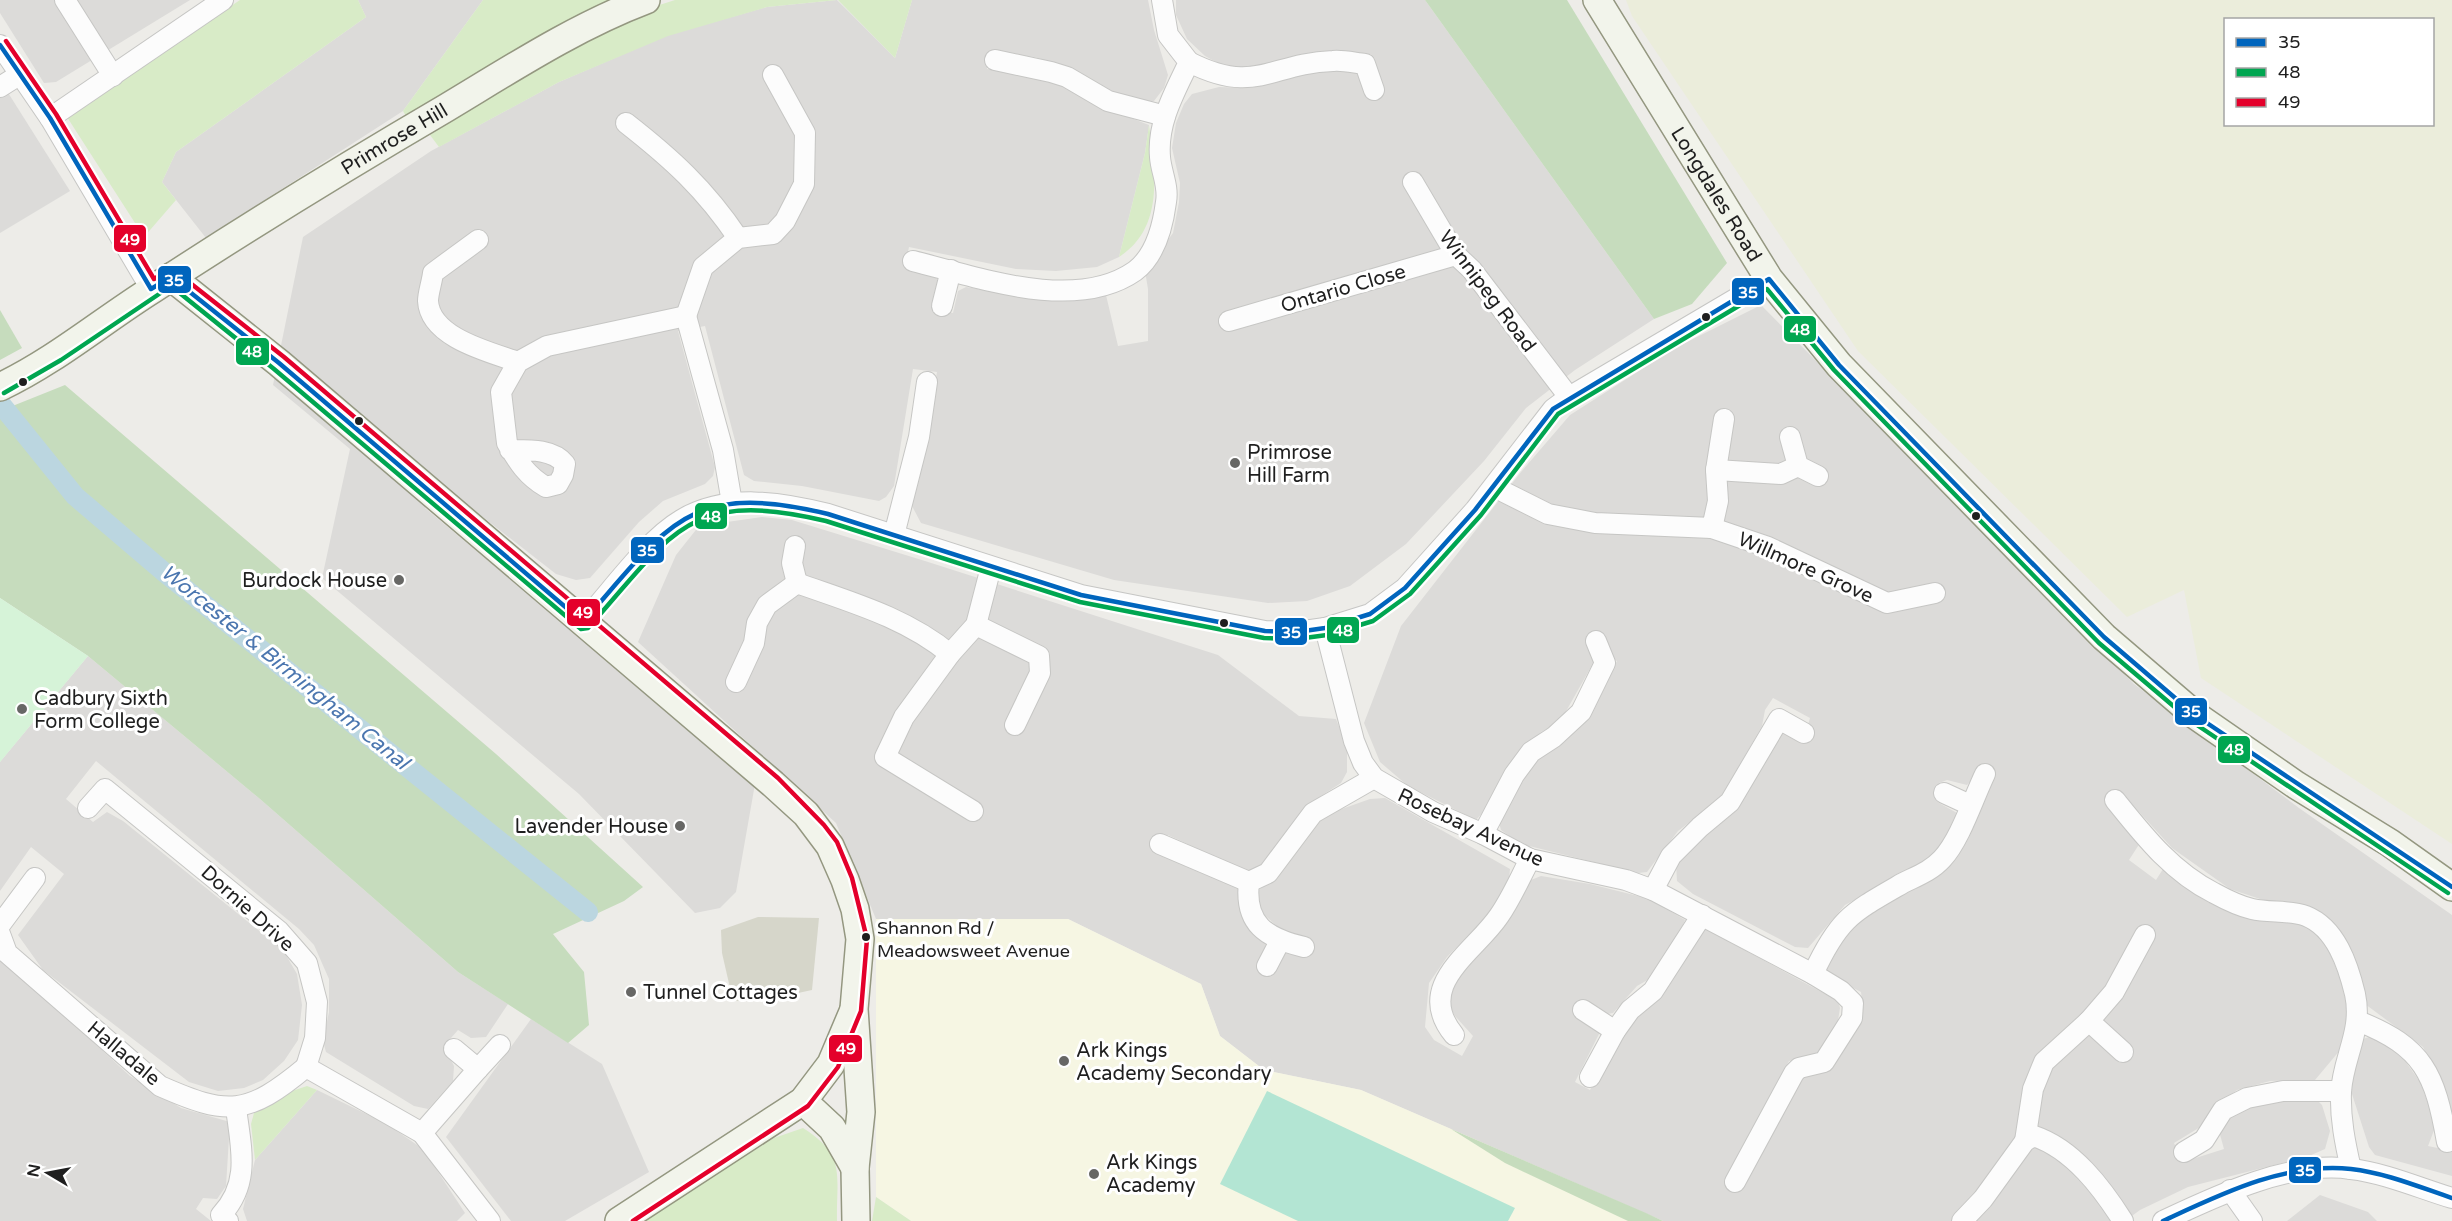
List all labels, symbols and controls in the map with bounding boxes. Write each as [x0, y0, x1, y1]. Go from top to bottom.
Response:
legend [2224, 18, 2434, 126]
text: 35 [2278, 31, 2301, 53]
text: 48 [2278, 61, 2301, 83]
text: 49 [2278, 91, 2301, 113]
street label: Primrose Hill [337, 99, 452, 181]
street label: Longdales Road [1665, 123, 1766, 266]
line badge: 49 [113, 224, 147, 253]
street label: Winnipeg Road [1434, 226, 1541, 357]
text: 49 [120, 230, 140, 250]
street label: Ontario Close [1278, 260, 1409, 318]
line badge: 35 [157, 265, 192, 294]
text: 35 [164, 271, 184, 291]
line badge: 35 [1731, 277, 1765, 306]
text: 35 [1738, 283, 1758, 303]
unlabelled marker [1700, 311, 1712, 323]
line badge: 48 [1783, 315, 1817, 343]
text: 48 [1790, 320, 1810, 340]
line badge: 48 [235, 337, 270, 366]
text: 48 [242, 342, 262, 362]
unlabelled marker [17, 376, 29, 388]
unlabelled marker [353, 415, 365, 427]
place label: Primrose Hill Farm [1247, 441, 1332, 488]
marker: Primrose Hill Farm [1228, 456, 1242, 470]
line badge: 48 [694, 502, 728, 530]
text: 48 [701, 507, 721, 527]
unlabelled marker [1970, 510, 1982, 522]
street label: Willmore Grove [1734, 527, 1877, 609]
line badge: 35 [630, 536, 665, 564]
text: 35 [637, 541, 657, 561]
water label: Worcester & Birmingham Canal [156, 560, 416, 777]
place label: Burdock House [242, 569, 387, 593]
marker: Burdock House [392, 573, 406, 587]
line badge: 49 [566, 598, 601, 627]
text: 49 [573, 603, 593, 623]
line badge: 48 [1326, 616, 1360, 644]
unlabelled marker [1218, 617, 1230, 629]
line badge: 35 [1274, 617, 1308, 646]
text: 48 [1333, 621, 1353, 641]
text: 35 [1281, 623, 1301, 643]
place label: Cadbury Sixth Form College [34, 687, 168, 734]
line badge: 35 [2174, 697, 2208, 726]
marker: Cadbury Sixth Form College [15, 702, 29, 716]
text: 35 [2181, 702, 2201, 722]
line badge: 48 [2217, 735, 2251, 764]
text: 48 [2224, 740, 2244, 760]
street label: Rosebay Avenue [1394, 784, 1547, 872]
place label: Lavender House [515, 815, 668, 839]
marker: Lavender House [673, 819, 687, 833]
street label: Dornie Drive [196, 861, 299, 957]
place label: Shannon Rd / Meadowsweet Avenue [877, 917, 1070, 962]
marker: Shannon Rd / Meadowsweet Avenue [860, 931, 872, 943]
place label: Tunnel Cottages [643, 981, 798, 1005]
marker: Tunnel Cottages [624, 985, 638, 999]
street label: Halladale [82, 1016, 165, 1091]
line badge: 49 [828, 1034, 863, 1063]
text: 49 [836, 1039, 856, 1059]
place label: Ark Kings Academy Secondary [1076, 1039, 1272, 1086]
marker: Ark Kings Academy Secondary [1057, 1054, 1071, 1068]
north arrow [18, 1143, 78, 1203]
place label: Ark Kings Academy [1106, 1151, 1197, 1198]
line badge: 35 [2288, 1156, 2322, 1184]
text: 35 [2295, 1161, 2315, 1181]
text: N [23, 1163, 45, 1179]
marker: Ark Kings Academy [1087, 1167, 1101, 1181]

